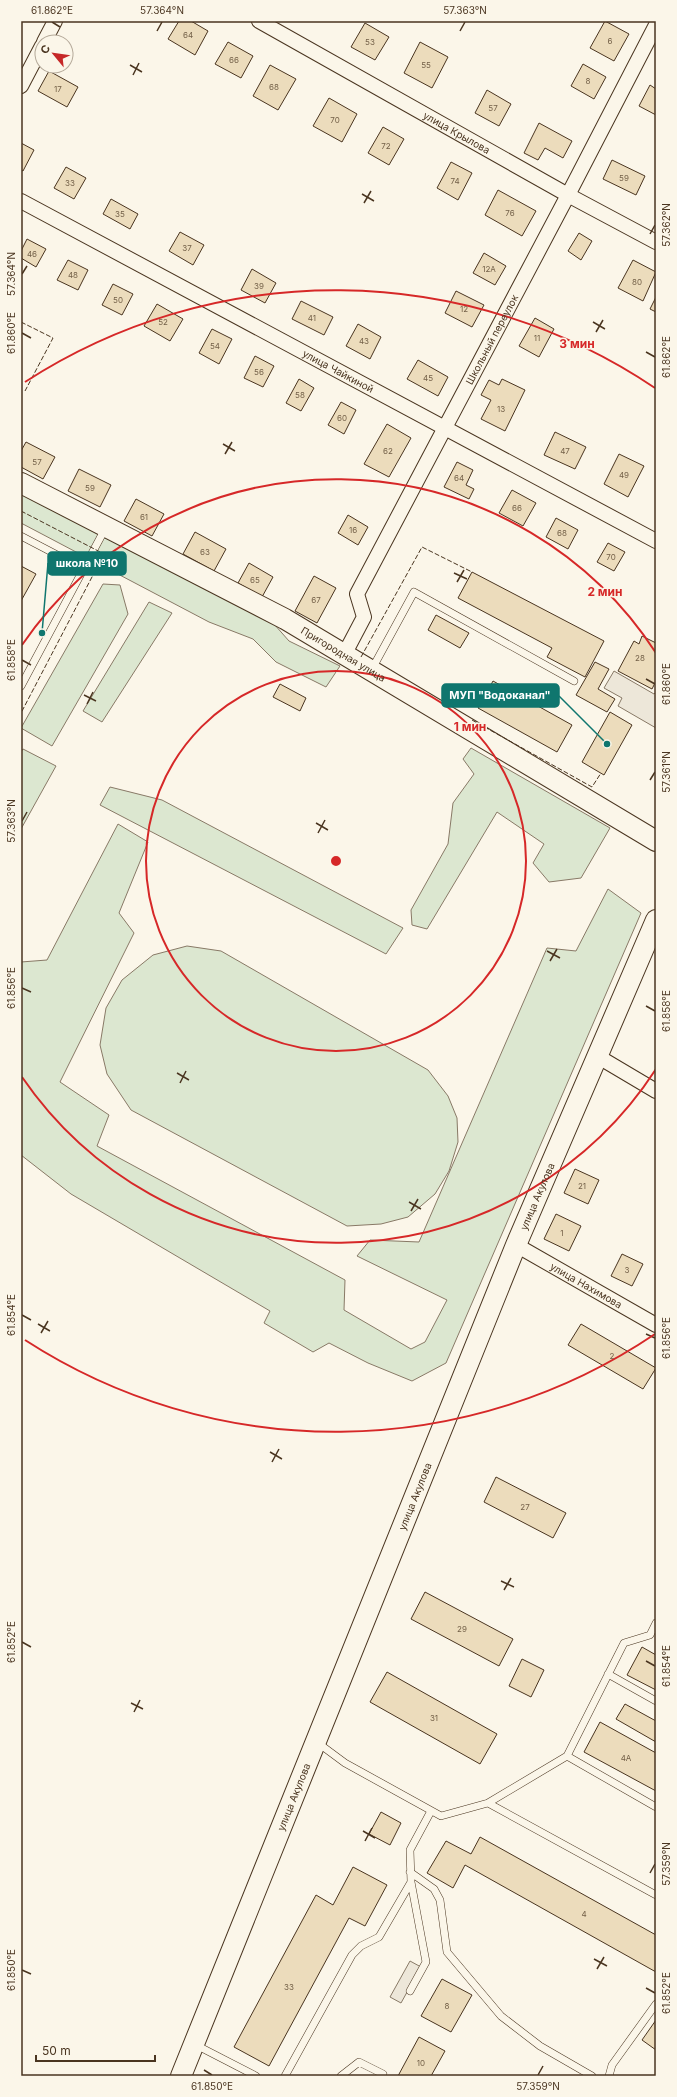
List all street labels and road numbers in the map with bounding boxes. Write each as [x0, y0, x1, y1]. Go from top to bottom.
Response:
street label: улица Крылова [421, 109, 492, 156]
street label: Школьный переулок [463, 292, 521, 386]
street label: улица Чайкиной [301, 347, 376, 395]
street label: Пригородная улица [299, 624, 388, 684]
street label: улица Акулова [517, 1161, 557, 1232]
street label: улица Нахимова [548, 1260, 624, 1310]
street label: улица Акулова [396, 1461, 434, 1532]
street label: улица Акулова [275, 1761, 313, 1832]

